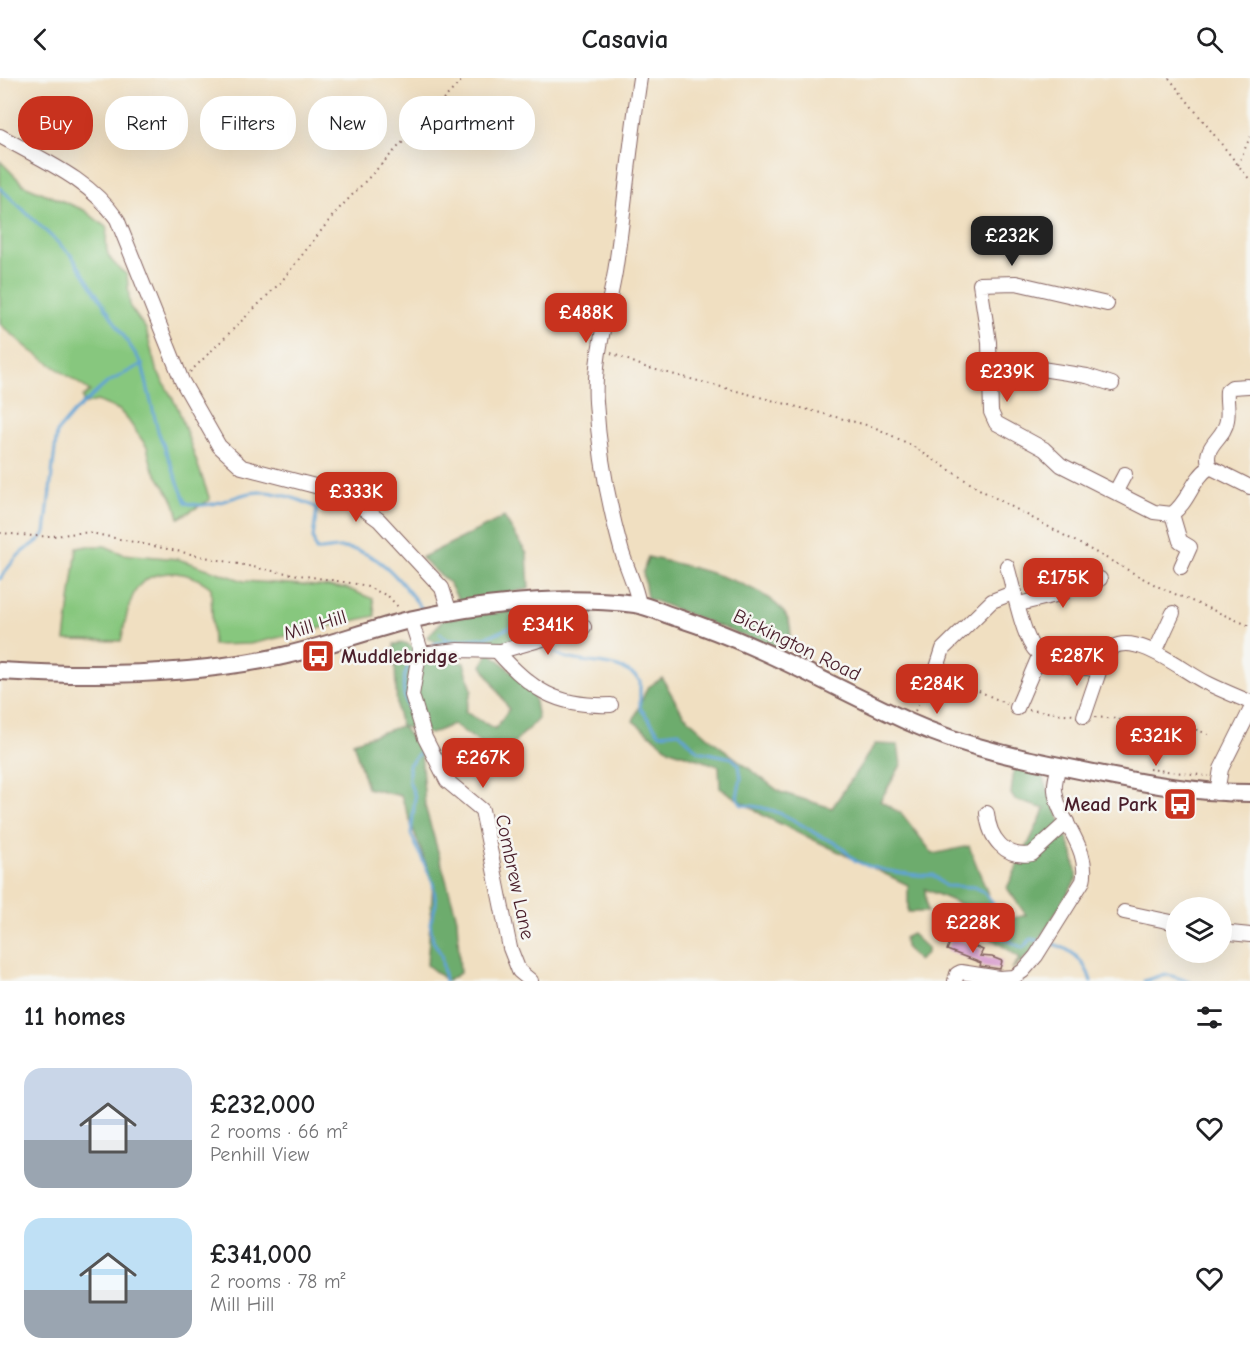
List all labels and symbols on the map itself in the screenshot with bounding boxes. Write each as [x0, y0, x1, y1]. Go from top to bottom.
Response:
pin: £232K [970, 216, 1054, 267]
pin: £488K [544, 293, 628, 344]
pin: £239K [965, 352, 1049, 403]
pin: £333K [314, 472, 398, 523]
pin: £175K [1021, 558, 1105, 609]
street label: Bickington Road [729, 604, 865, 686]
street label: Mill Hill [281, 605, 349, 645]
pin: £341K [506, 605, 590, 656]
pin: £287K [1035, 636, 1119, 687]
bus stop icon: Muddlebridge [300, 638, 336, 674]
place label: Muddlebridge [341, 645, 458, 668]
pin: £284K [895, 664, 979, 715]
pin: £321K [1114, 716, 1198, 767]
pin: £267K [441, 738, 525, 789]
bus stop icon: Mead Park [1162, 786, 1198, 822]
place label: Mead Park [1064, 793, 1157, 816]
street label: Combrew Lane [491, 812, 539, 942]
pin: £228K [931, 903, 1015, 954]

